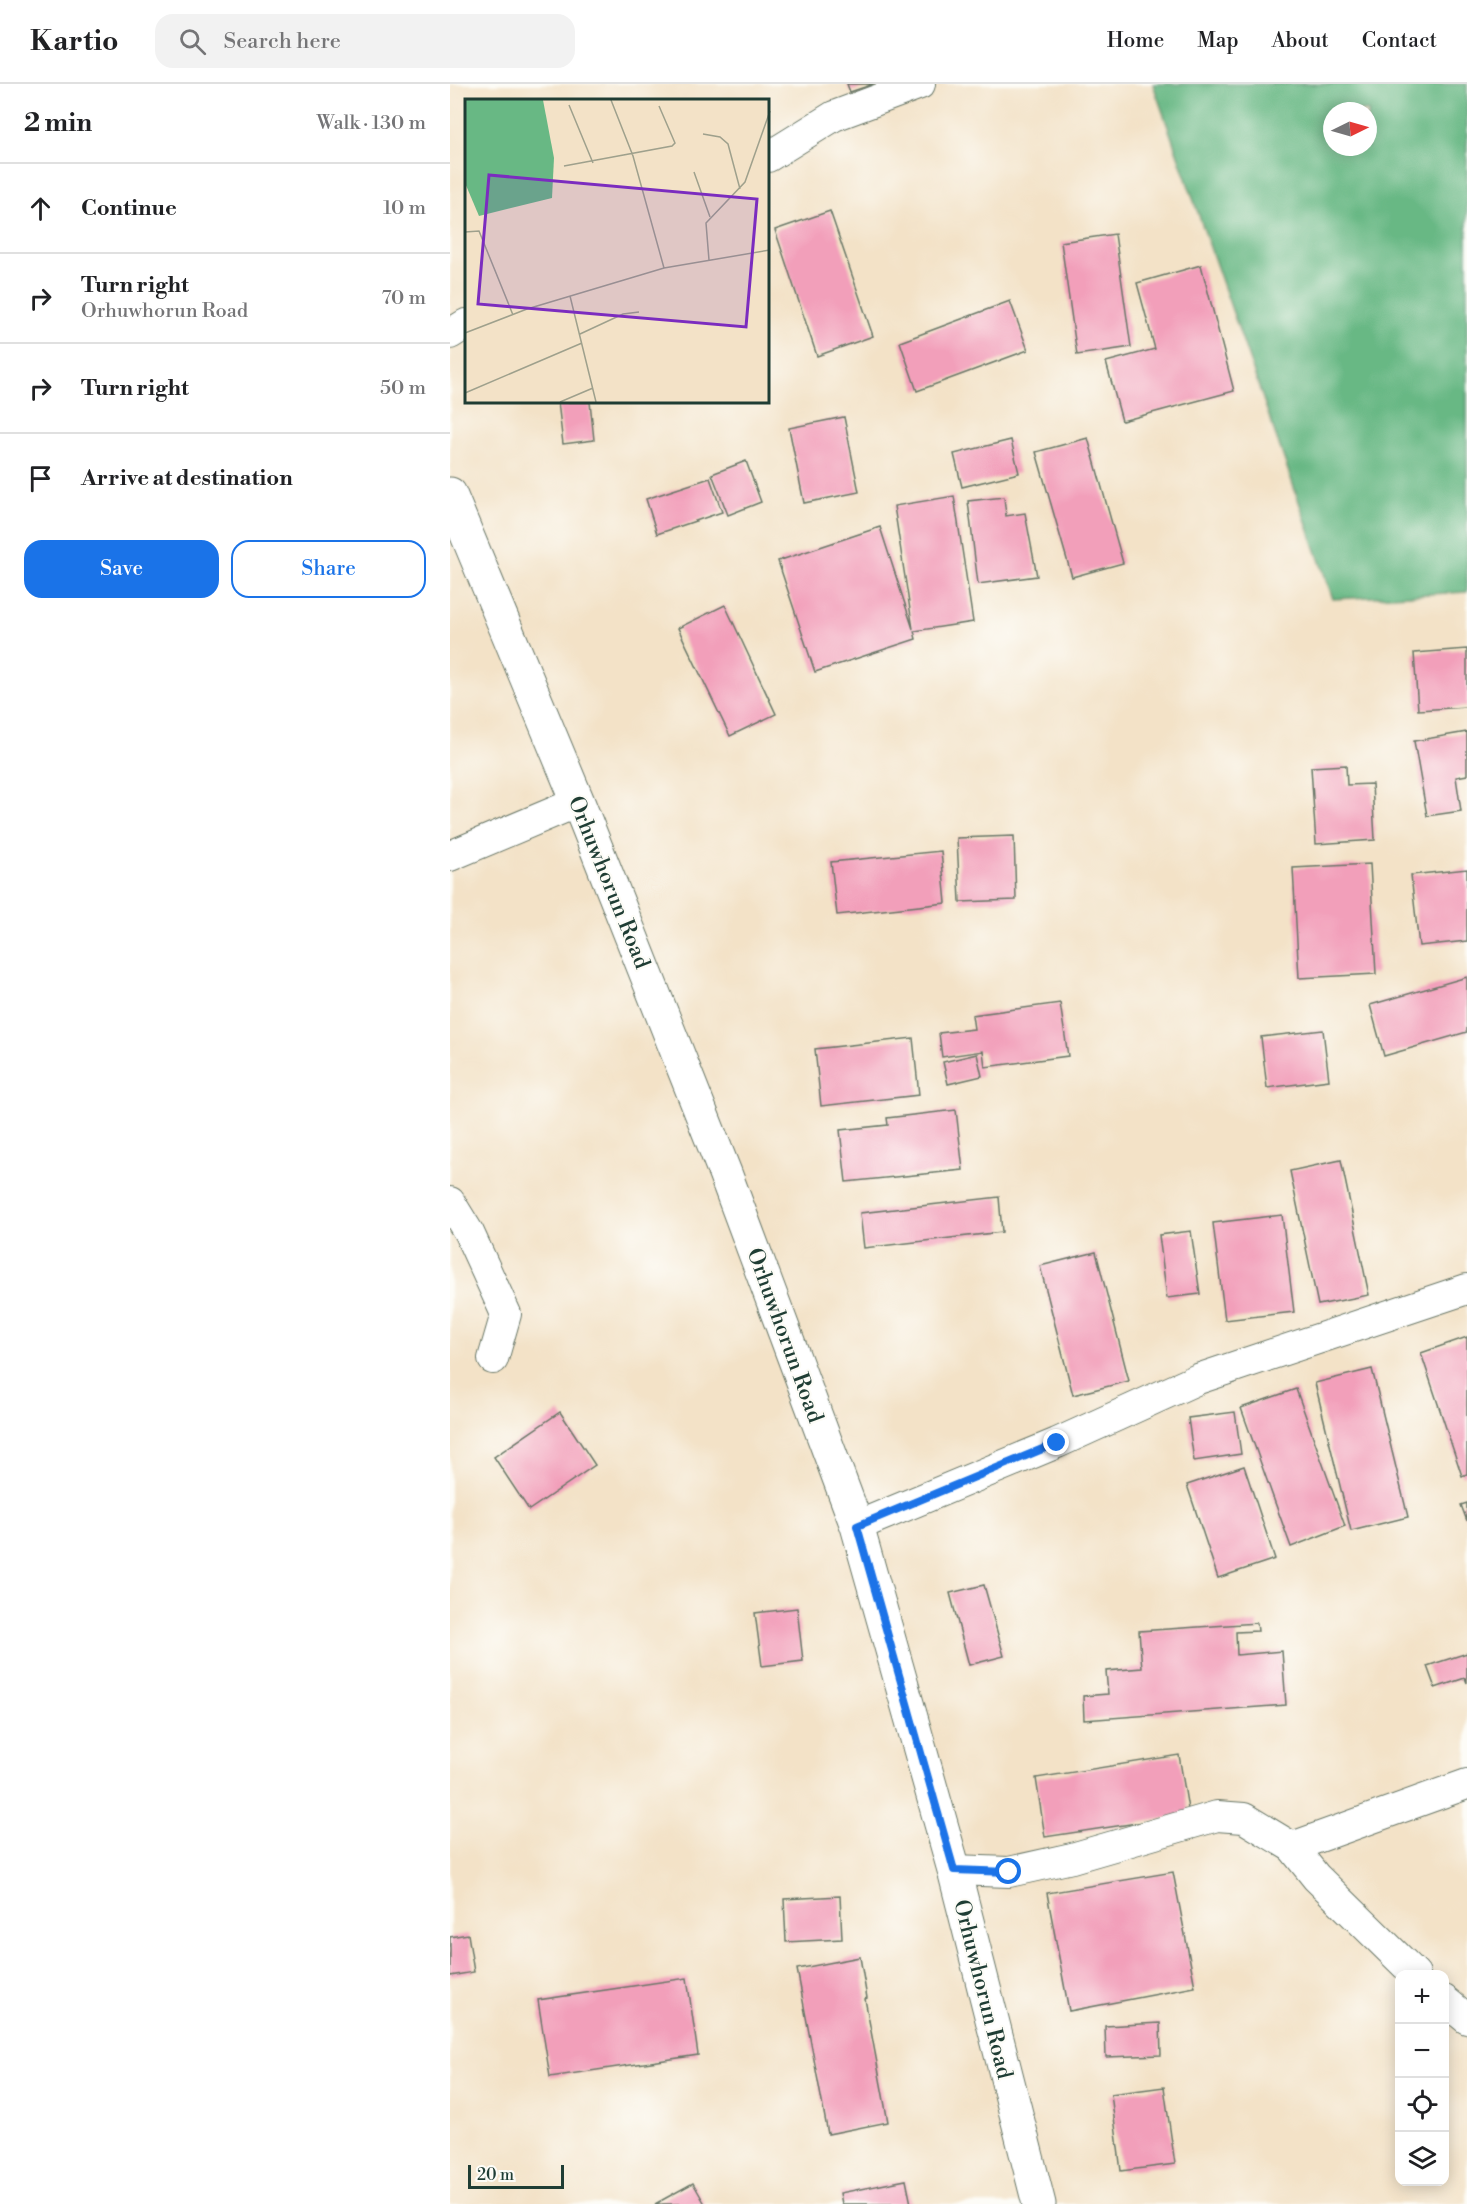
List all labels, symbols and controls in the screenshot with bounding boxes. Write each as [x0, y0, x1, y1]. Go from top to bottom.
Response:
search box [155, 14, 575, 68]
text: Kartio [30, 24, 119, 59]
icon: search [176, 25, 209, 58]
text: Search here [224, 28, 341, 55]
text: Home [1107, 28, 1164, 54]
text: Map [1197, 28, 1239, 54]
text: About [1272, 28, 1329, 54]
text: Contact [1362, 28, 1437, 54]
inset map [465, 99, 770, 404]
north arrow [1323, 102, 1377, 156]
text: 2 min [24, 107, 92, 139]
text: Walk · 130 m [317, 111, 426, 136]
icon: ahead [24, 192, 57, 225]
text: Continue [81, 195, 177, 222]
text: 10 m [383, 196, 426, 221]
text: Turn right [81, 272, 189, 299]
icon: right [24, 282, 57, 315]
text: 70 m [382, 286, 426, 311]
text: Orhuwhorun Road [81, 299, 248, 324]
icon: right [24, 372, 57, 405]
text: Turn right [81, 375, 189, 402]
text: 50 m [380, 376, 426, 401]
icon: arrive [24, 462, 57, 495]
text: Arrive at destination [81, 465, 293, 492]
button: Save [24, 540, 219, 598]
button: Share [231, 540, 426, 598]
street label: Orhuwhorun Road [562, 792, 656, 973]
street label: Orhuwhorun Road [740, 1244, 829, 1427]
route end [1043, 1429, 1069, 1455]
route start [995, 1858, 1021, 1884]
street label: Orhuwhorun Road [947, 1897, 1018, 2082]
map controls [1395, 1970, 1449, 2186]
button: + [1395, 1970, 1449, 2024]
button: − [1395, 2024, 1449, 2078]
button: locate [1395, 2078, 1449, 2132]
button: layers [1395, 2132, 1449, 2186]
scale bar [468, 2162, 564, 2190]
text: 20 m [477, 2165, 514, 2185]

